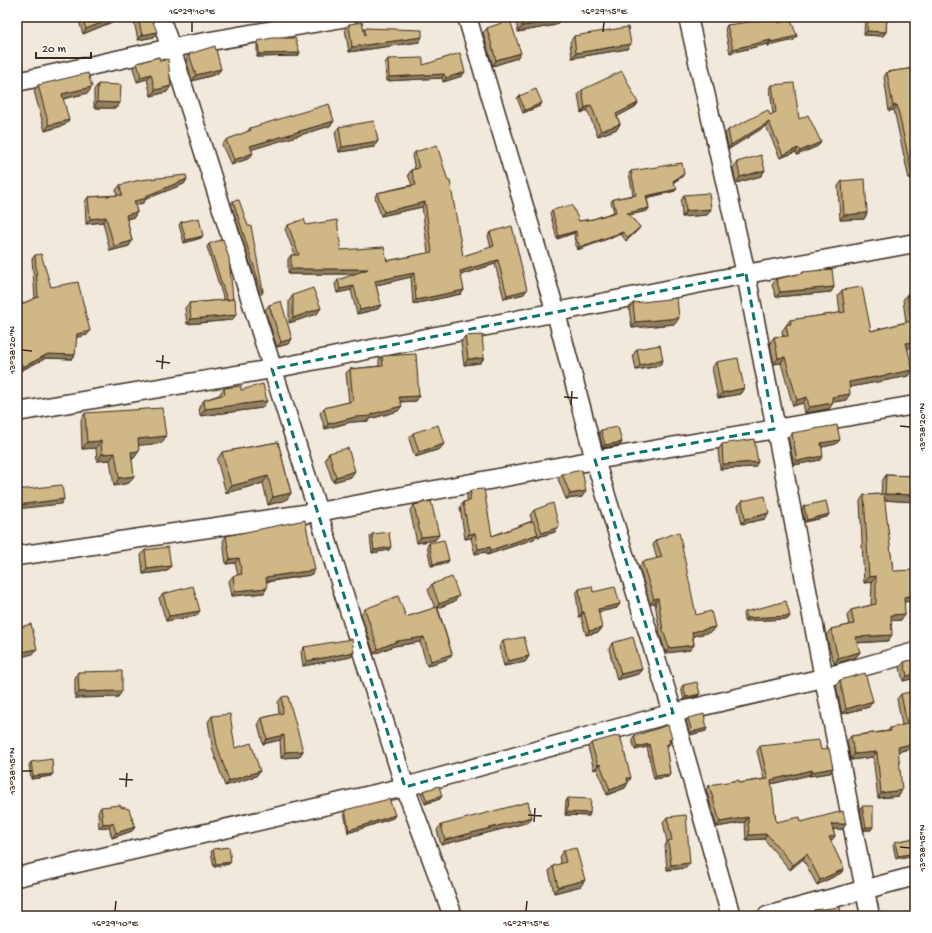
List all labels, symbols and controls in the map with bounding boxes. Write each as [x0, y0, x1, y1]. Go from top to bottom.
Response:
text: 16°29'10"E [168, 6, 216, 18]
text: 16°29'15"E [580, 6, 628, 18]
scale bar [36, 34, 91, 60]
text: 20 m [42, 43, 67, 57]
text: 13°38'20"N [7, 325, 19, 375]
text: 13°38'20"N [917, 402, 929, 452]
text: 13°38'15"N [7, 747, 19, 795]
text: 13°38'15"N [917, 824, 929, 872]
text: 16°29'10"E [91, 918, 139, 930]
text: 16°29'15"E [502, 918, 550, 930]

